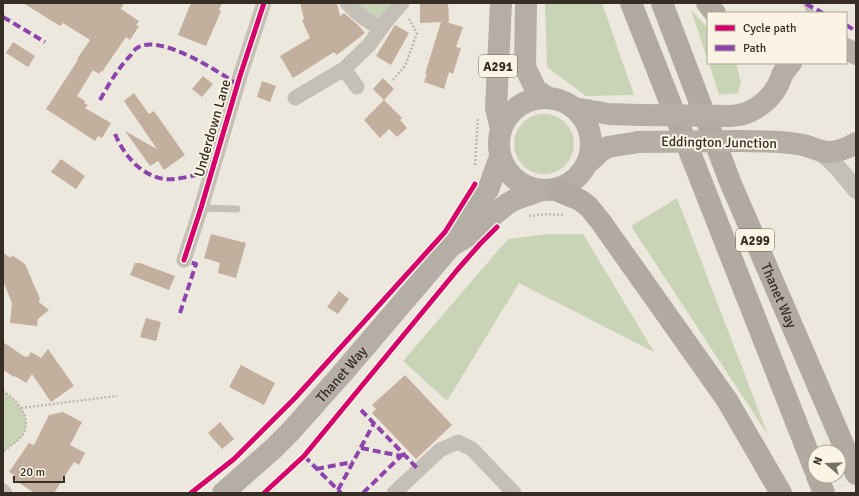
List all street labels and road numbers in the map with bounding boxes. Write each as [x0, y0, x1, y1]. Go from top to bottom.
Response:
road number: A291 [479, 55, 517, 77]
street label: Underdown Lane [190, 77, 235, 179]
street label: Eddington Junction [661, 133, 777, 152]
road number: A299 [736, 229, 774, 251]
street label: Thanet Way [757, 260, 800, 331]
street label: Thanet Way [313, 342, 371, 406]

